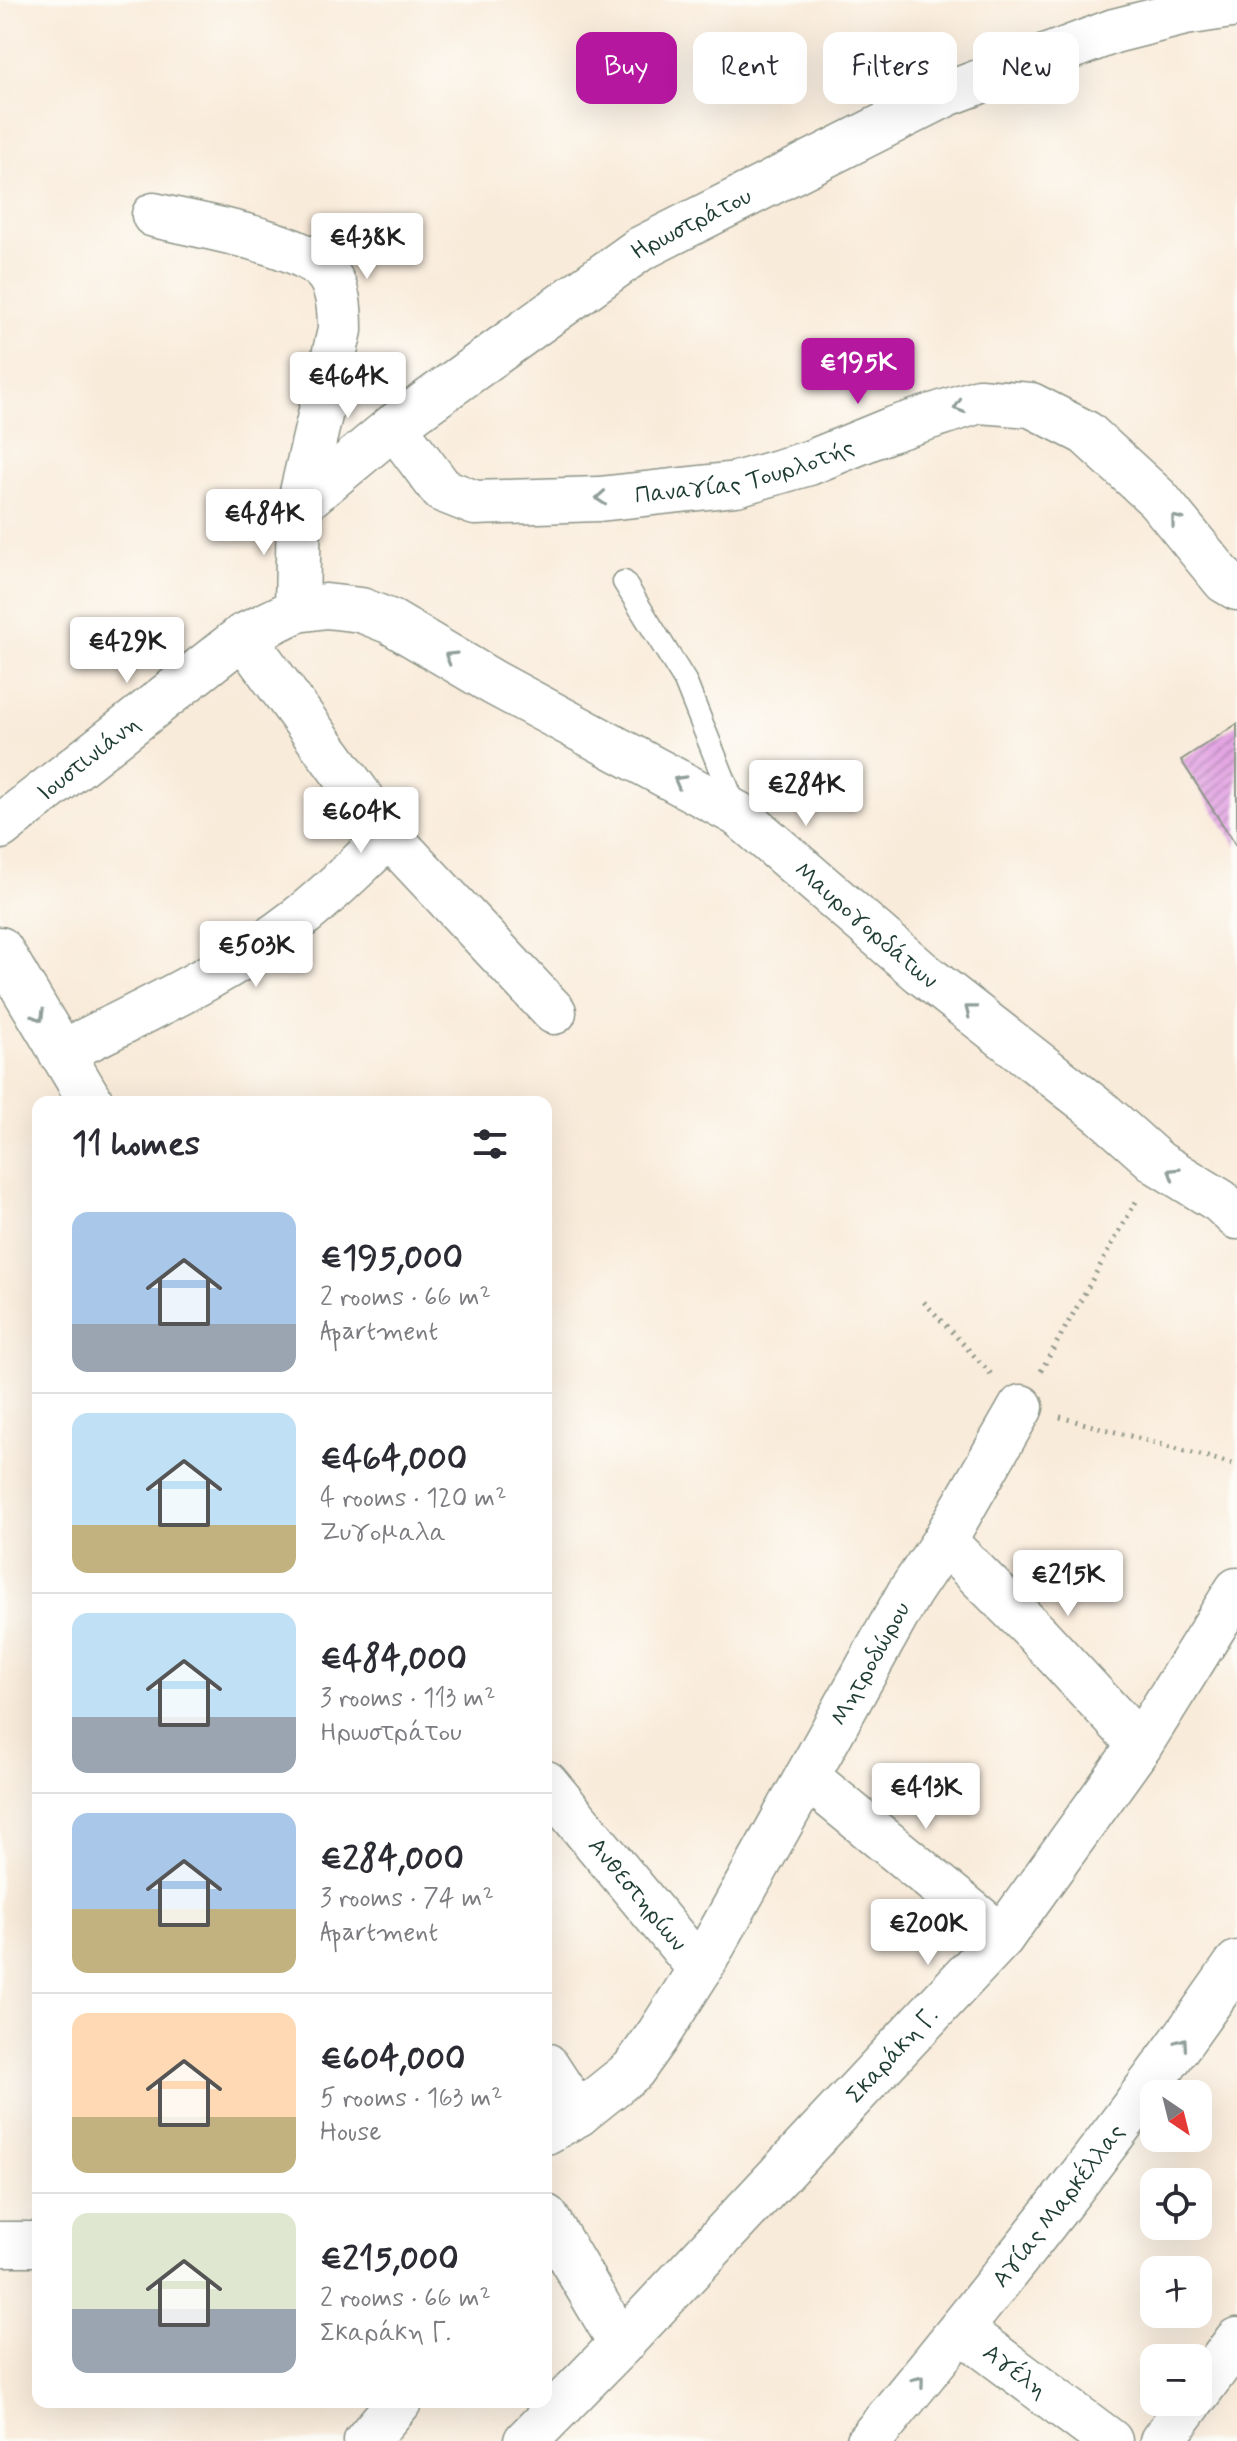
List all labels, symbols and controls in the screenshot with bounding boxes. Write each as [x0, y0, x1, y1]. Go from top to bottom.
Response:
chip: Buy [576, 32, 677, 104]
chip: Rent [693, 32, 807, 104]
chip: Filters [823, 32, 957, 104]
chip: New [973, 32, 1079, 104]
street label: Ηρωστράτου [625, 181, 757, 268]
pin: €438K [311, 213, 423, 281]
text: €438K [329, 222, 405, 256]
pin: €195K [802, 338, 914, 406]
text: €195K [820, 347, 897, 381]
pin: €464K [292, 352, 404, 420]
text: €464K [308, 361, 388, 395]
one-way arrow [953, 398, 967, 414]
street label: Παναγίας Τουρλοτής [633, 432, 859, 512]
pin: €484K [208, 489, 320, 557]
one-way arrow [594, 489, 607, 506]
text: €484K [224, 498, 304, 532]
one-way arrow [1171, 515, 1186, 529]
pin: €429K [71, 617, 183, 685]
text: €429K [88, 626, 166, 660]
one-way arrow [444, 651, 459, 667]
street label: Ιουστινιάνη [31, 709, 147, 809]
pin: €284K [750, 760, 862, 828]
text: €284K [767, 769, 845, 803]
one-way arrow [673, 775, 688, 791]
pin: €604K [305, 787, 417, 855]
text: €604K [322, 796, 400, 830]
street label: Μαυρογορδάτων [787, 855, 944, 996]
pin: €503K [200, 921, 312, 989]
text: €503K [218, 930, 294, 964]
one-way arrow [964, 1006, 979, 1020]
one-way arrow [29, 1007, 45, 1022]
text: 11 homes [72, 1122, 200, 1167]
icon: filters [468, 1122, 512, 1166]
one-way arrow [1167, 1167, 1182, 1182]
text: €195,000 [320, 1236, 463, 1281]
icon: home [136, 1244, 232, 1340]
text: 2 rooms · 66 m² [320, 1281, 491, 1315]
text: Apartment [320, 1315, 438, 1349]
text: €464,000 [320, 1437, 467, 1482]
icon: home [136, 1445, 232, 1541]
text: 4 rooms · 120 m² [320, 1482, 507, 1516]
text: Ζυγομαλα [320, 1516, 446, 1550]
pin: €215K [1012, 1550, 1124, 1618]
text: €215K [1031, 1559, 1105, 1593]
street label: Μητροδώρου [824, 1597, 918, 1732]
text: €484,000 [320, 1637, 467, 1682]
icon: home [136, 1645, 232, 1741]
text: 3 rooms · 113 m² [320, 1682, 496, 1716]
text: Ηρωστράτου [320, 1716, 462, 1750]
pin: €413K [870, 1763, 982, 1831]
text: €413K [890, 1772, 962, 1806]
street label: Ανθεστηρίων [580, 1831, 693, 1958]
text: €284,000 [320, 1837, 464, 1882]
icon: home [136, 1845, 232, 1941]
text: 3 rooms · 74 m² [320, 1882, 494, 1916]
pin: €200K [872, 1899, 984, 1967]
text: €200K [889, 1908, 967, 1942]
text: Apartment [320, 1916, 438, 1950]
street label: Σκαράκη Γ. [840, 2001, 946, 2111]
text: €604,000 [320, 2037, 465, 2082]
one-way arrow [1172, 2037, 1187, 2052]
icon: home [136, 2045, 232, 2141]
north arrow [1140, 2080, 1212, 2152]
map controls [1140, 2080, 1212, 2416]
text: 5 rooms · 163 m² [320, 2082, 503, 2116]
text: House [320, 2116, 381, 2150]
street label: Αγίας Μαρκέλλας [986, 2118, 1132, 2294]
button: locate [1140, 2168, 1212, 2240]
text: €215,000 [320, 2237, 459, 2282]
icon: home [136, 2245, 232, 2341]
button: + [1140, 2256, 1212, 2328]
text: 2 rooms · 66 m² [320, 2282, 491, 2316]
text: Σκαράκη Γ. [320, 2316, 451, 2350]
street label: Αγέλη [976, 2338, 1053, 2406]
button: − [1140, 2344, 1212, 2416]
one-way arrow [909, 2376, 924, 2390]

